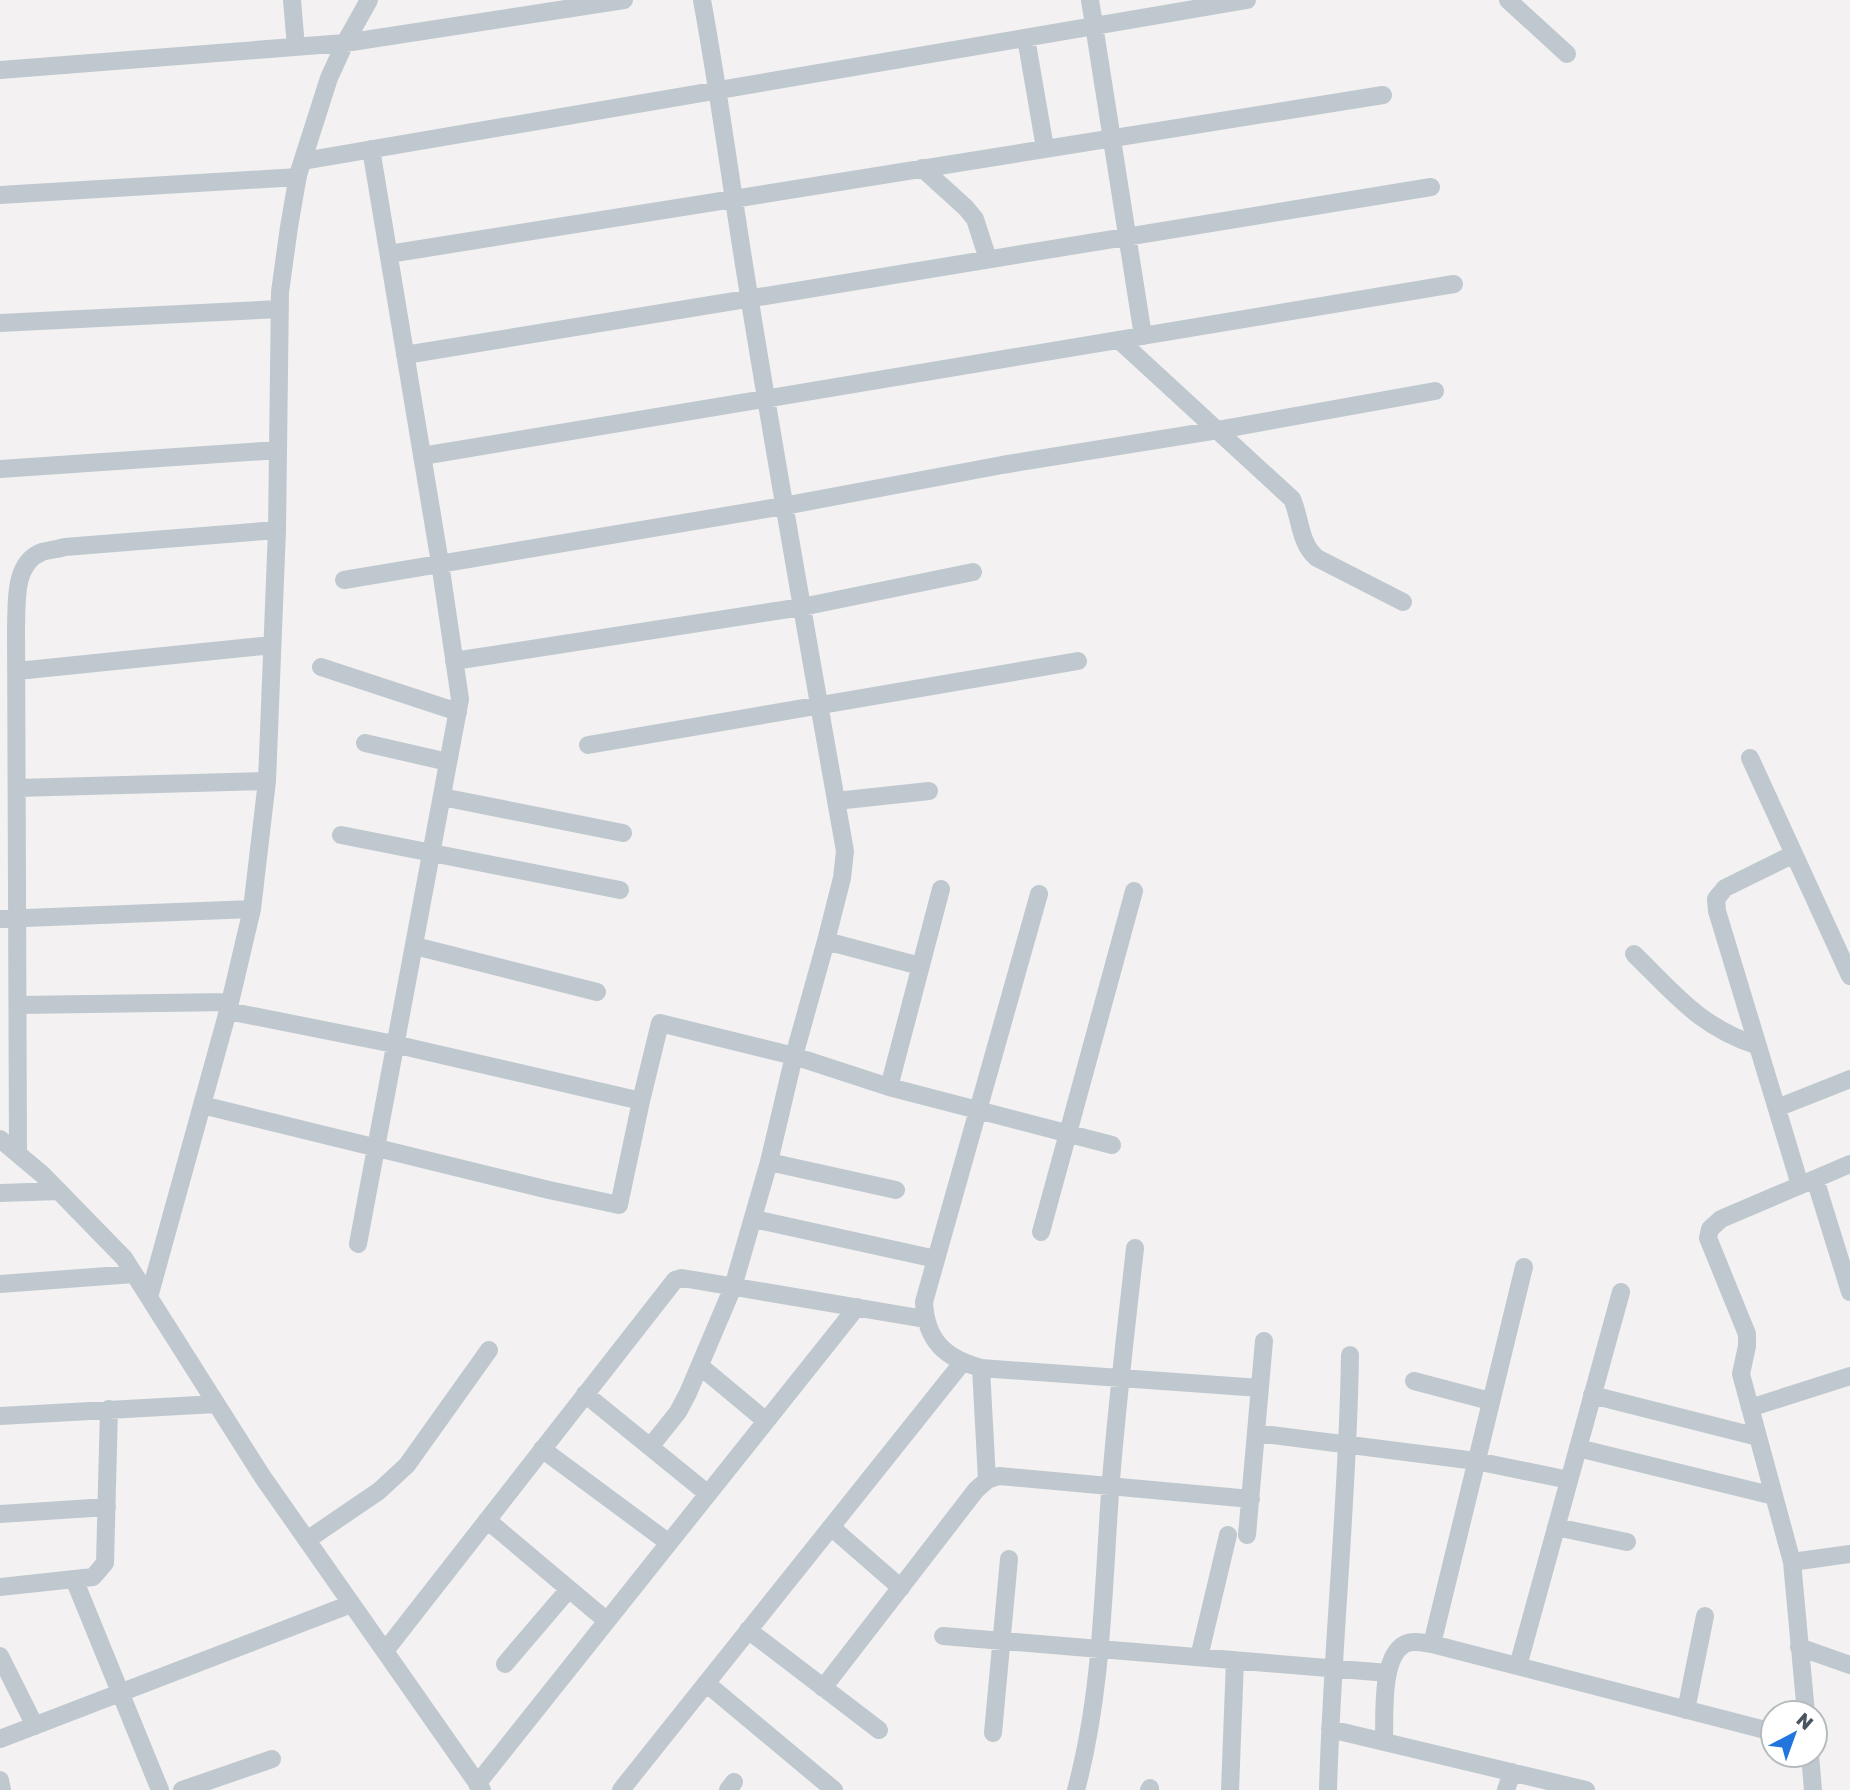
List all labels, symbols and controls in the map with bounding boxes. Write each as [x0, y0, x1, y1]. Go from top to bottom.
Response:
north arrow [1759, 1699, 1829, 1769]
text: N [1792, 1707, 1818, 1734]

